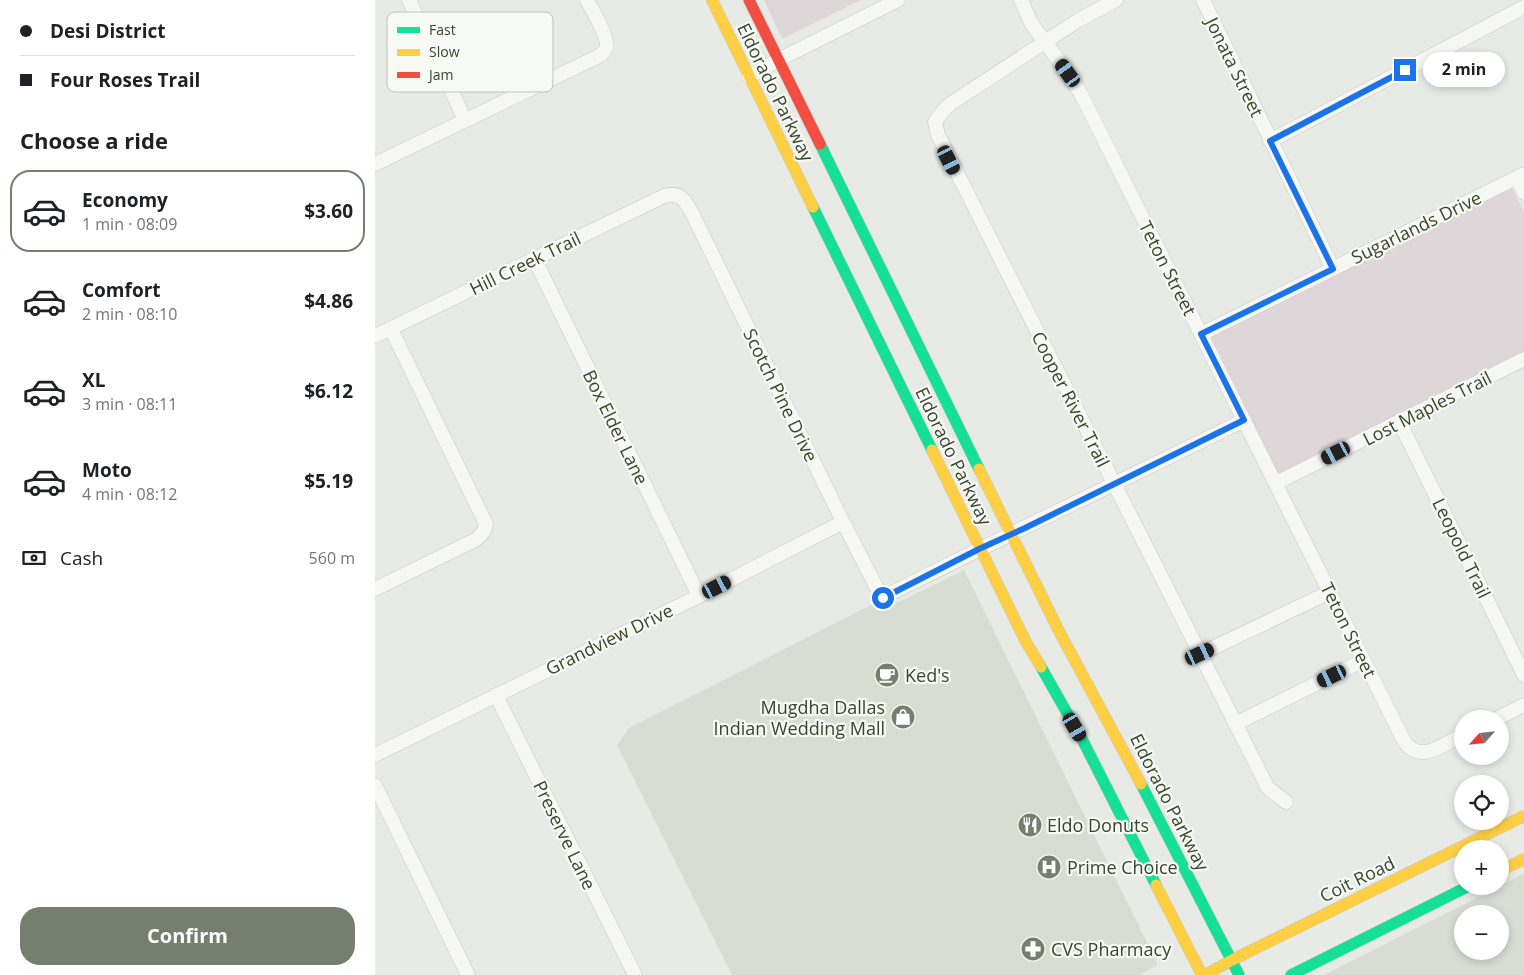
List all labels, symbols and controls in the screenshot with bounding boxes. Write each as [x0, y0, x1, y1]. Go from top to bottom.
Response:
street label: Jonata Street [1200, 11, 1269, 121]
legend [387, 12, 553, 92]
text: Desi District [50, 18, 165, 44]
street label: Eldorado Parkway [732, 19, 820, 166]
text: Fast [429, 20, 456, 39]
text: Slow [429, 42, 460, 61]
callout: 2 min [1423, 52, 1505, 88]
car [1053, 56, 1082, 90]
text: 2 min [1442, 58, 1486, 80]
route end [1394, 59, 1416, 81]
text: Jam [427, 65, 454, 84]
text: Four Roses Trail [50, 67, 200, 93]
text: Choose a ride [20, 125, 168, 155]
car [935, 143, 962, 177]
street label: Sugarlands Drive [1347, 185, 1485, 269]
text: Economy [82, 187, 168, 213]
icon: car [22, 189, 67, 234]
text: $3.60 [304, 198, 353, 224]
text: 1 min · 08:09 [82, 213, 177, 235]
street label: Teton Street [1134, 217, 1202, 319]
street label: Hill Creek Trail [465, 226, 585, 300]
text: Comfort [82, 277, 161, 303]
icon: car [22, 279, 67, 324]
text: $4.86 [304, 288, 353, 314]
text: 2 min · 08:10 [82, 303, 177, 325]
street label: Scotch Pine Drive [738, 324, 824, 466]
street label: Cooper River Trail [1026, 327, 1116, 471]
street label: Lost Maples Trail [1359, 365, 1495, 451]
street label: Box Elder Lane [578, 366, 654, 488]
text: XL [82, 367, 105, 393]
icon: car [22, 369, 67, 414]
text: $6.12 [304, 378, 353, 404]
street label: Eldorado Parkway [910, 383, 998, 530]
text: 3 min · 08:11 [82, 393, 177, 415]
car [1319, 440, 1352, 466]
text: Moto [82, 457, 132, 483]
icon: car [22, 459, 67, 504]
text: $5.19 [304, 468, 353, 494]
text: 4 min · 08:12 [82, 483, 177, 505]
street label: Leopold Trail [1427, 494, 1497, 602]
icon: cash [20, 544, 48, 572]
text: Cash [60, 545, 103, 571]
text: 560 m [309, 547, 355, 569]
car [700, 574, 733, 600]
street label: Teton Street [1316, 578, 1382, 682]
route start [872, 587, 894, 609]
street label: Grandview Drive [541, 598, 677, 680]
car [1183, 641, 1216, 667]
cafe icon: Ked's [874, 662, 900, 688]
place label: Ked's [905, 663, 950, 687]
car [1315, 663, 1348, 689]
place label: Mugdha Dallas Indian Wedding Mall [714, 695, 885, 740]
shop icon: Mugdha Dallas Indian Wedding Mall [890, 704, 916, 730]
car [1061, 710, 1088, 744]
north arrow [1454, 710, 1509, 765]
map controls [1454, 710, 1509, 960]
street label: Eldorado Parkway [1125, 729, 1215, 876]
button: locate [1454, 775, 1509, 830]
street label: Preserve Lane [528, 776, 602, 894]
restaurant icon: Eldo Donuts [1017, 812, 1043, 838]
place label: Eldo Donuts [1047, 813, 1149, 837]
button: + [1454, 840, 1509, 895]
street label: Coit Road [1315, 851, 1399, 907]
hospital icon: Prime Choice [1036, 854, 1062, 880]
place label: Prime Choice [1067, 855, 1178, 879]
button: − [1454, 905, 1509, 960]
button: Confirm [20, 907, 355, 965]
pharmacy icon: CVS Pharmacy [1020, 936, 1046, 962]
place label: CVS Pharmacy [1051, 937, 1172, 961]

